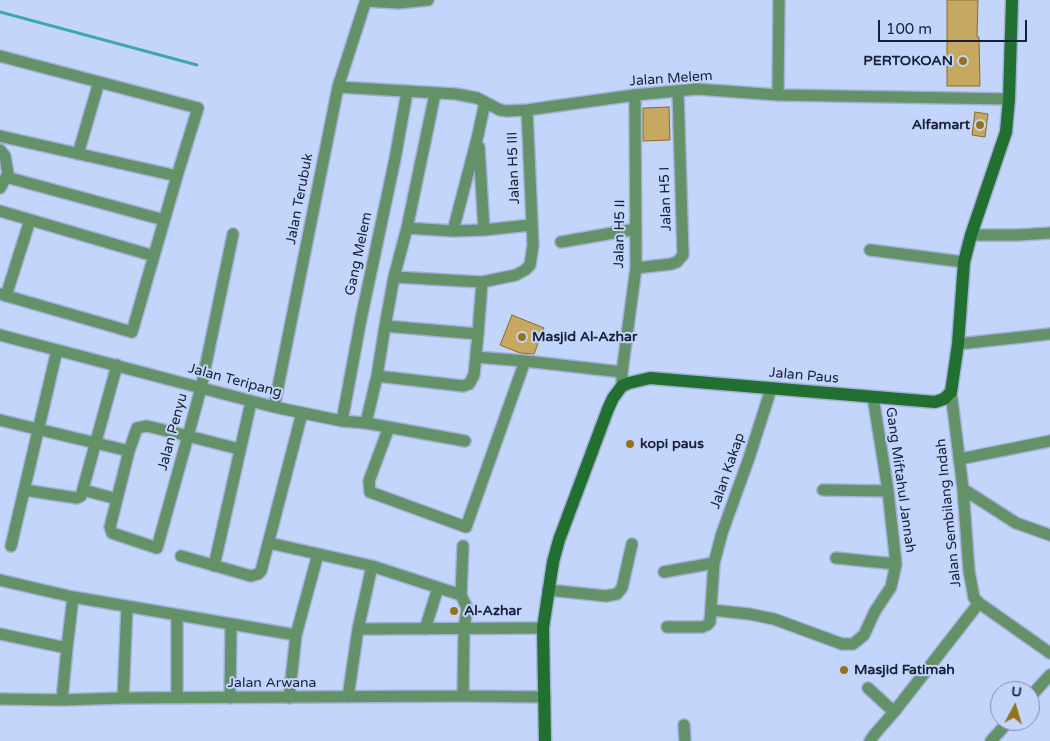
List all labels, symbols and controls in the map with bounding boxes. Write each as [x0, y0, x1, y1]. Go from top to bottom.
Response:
scale bar [880, 10, 1029, 42]
text: 100 m [886, 20, 932, 38]
place label: PERTOKOAN [863, 53, 953, 69]
marker: PERTOKOAN [957, 55, 969, 67]
street label: Jalan Melem [629, 68, 713, 90]
place label: Alfamart [912, 117, 970, 133]
marker: Alfamart [974, 119, 986, 131]
street label: Jalan H5 III [504, 131, 524, 205]
street label: Jalan Terubuk [283, 152, 317, 246]
street label: Jalan H5 I [656, 166, 676, 232]
street label: Jalan H5 II [611, 199, 629, 269]
street label: Gang Melem [342, 211, 376, 297]
place label: Masjid Al-Azhar [532, 329, 637, 345]
marker: Masjid Al-Azhar [516, 331, 528, 343]
street label: Jalan Teripang [186, 360, 284, 402]
street label: Jalan Paus [768, 365, 840, 387]
street label: Jalan Penyu [155, 391, 191, 473]
street label: Gang Miftahul Jannah [881, 406, 919, 554]
street label: Jalan Kakap [707, 431, 749, 511]
place label: kopi paus [640, 436, 704, 452]
marker: kopi paus [624, 438, 636, 450]
street label: Jalan Sembilang Indah [933, 438, 965, 588]
place label: Al-Azhar [464, 603, 522, 619]
marker: Al-Azhar [448, 605, 460, 617]
place label: Masjid Fatimah [854, 662, 955, 678]
marker: Masjid Fatimah [838, 664, 850, 676]
street label: Jalan Arwana [228, 675, 316, 691]
north arrow [990, 681, 1040, 731]
text: U [1010, 683, 1023, 701]

